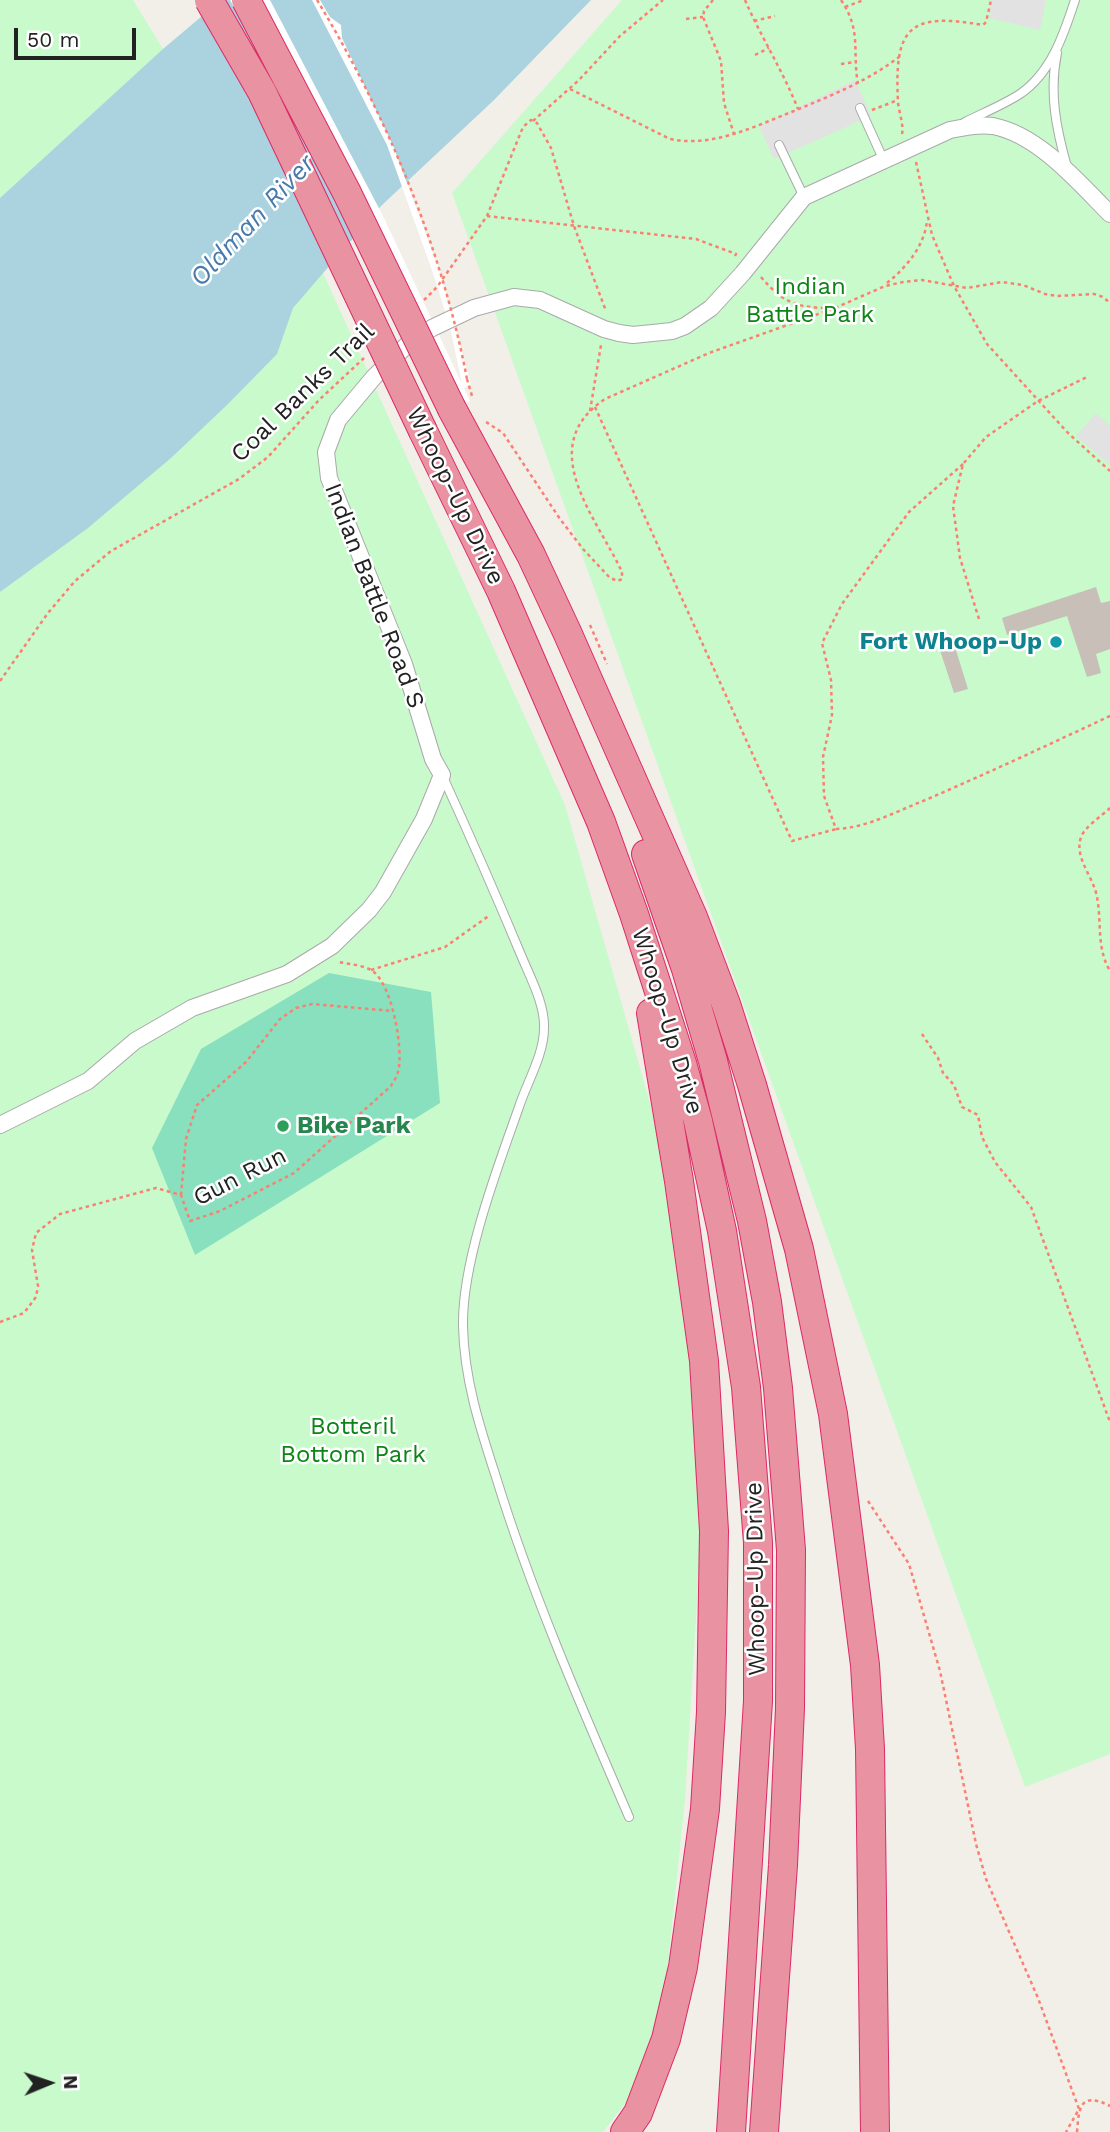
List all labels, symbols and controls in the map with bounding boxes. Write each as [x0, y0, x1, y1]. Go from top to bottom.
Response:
scale bar [18, 14, 140, 58]
text: 50 m [27, 27, 79, 52]
water label: Oldman River [184, 149, 322, 293]
park label: Indian Battle Park [746, 273, 874, 329]
street label: Coal Banks Trail [225, 317, 381, 469]
street label: Whoop-Up Drive [400, 403, 510, 589]
street label: Indian Battle Road S [318, 479, 430, 713]
place label: Fort Whoop-Up [859, 628, 1042, 656]
marker: Fort Whoop-Up [1048, 634, 1064, 650]
street label: Whoop-Up Drive [625, 924, 709, 1118]
place label: Bike Park [297, 1112, 411, 1140]
marker: Bike Park [275, 1118, 291, 1134]
street label: Gun Run [189, 1141, 291, 1213]
park label: Botteril Bottom Park [280, 1413, 426, 1469]
street label: Whoop-Up Drive [740, 1482, 772, 1676]
north arrow [14, 2048, 84, 2118]
text: N [59, 2075, 82, 2090]

